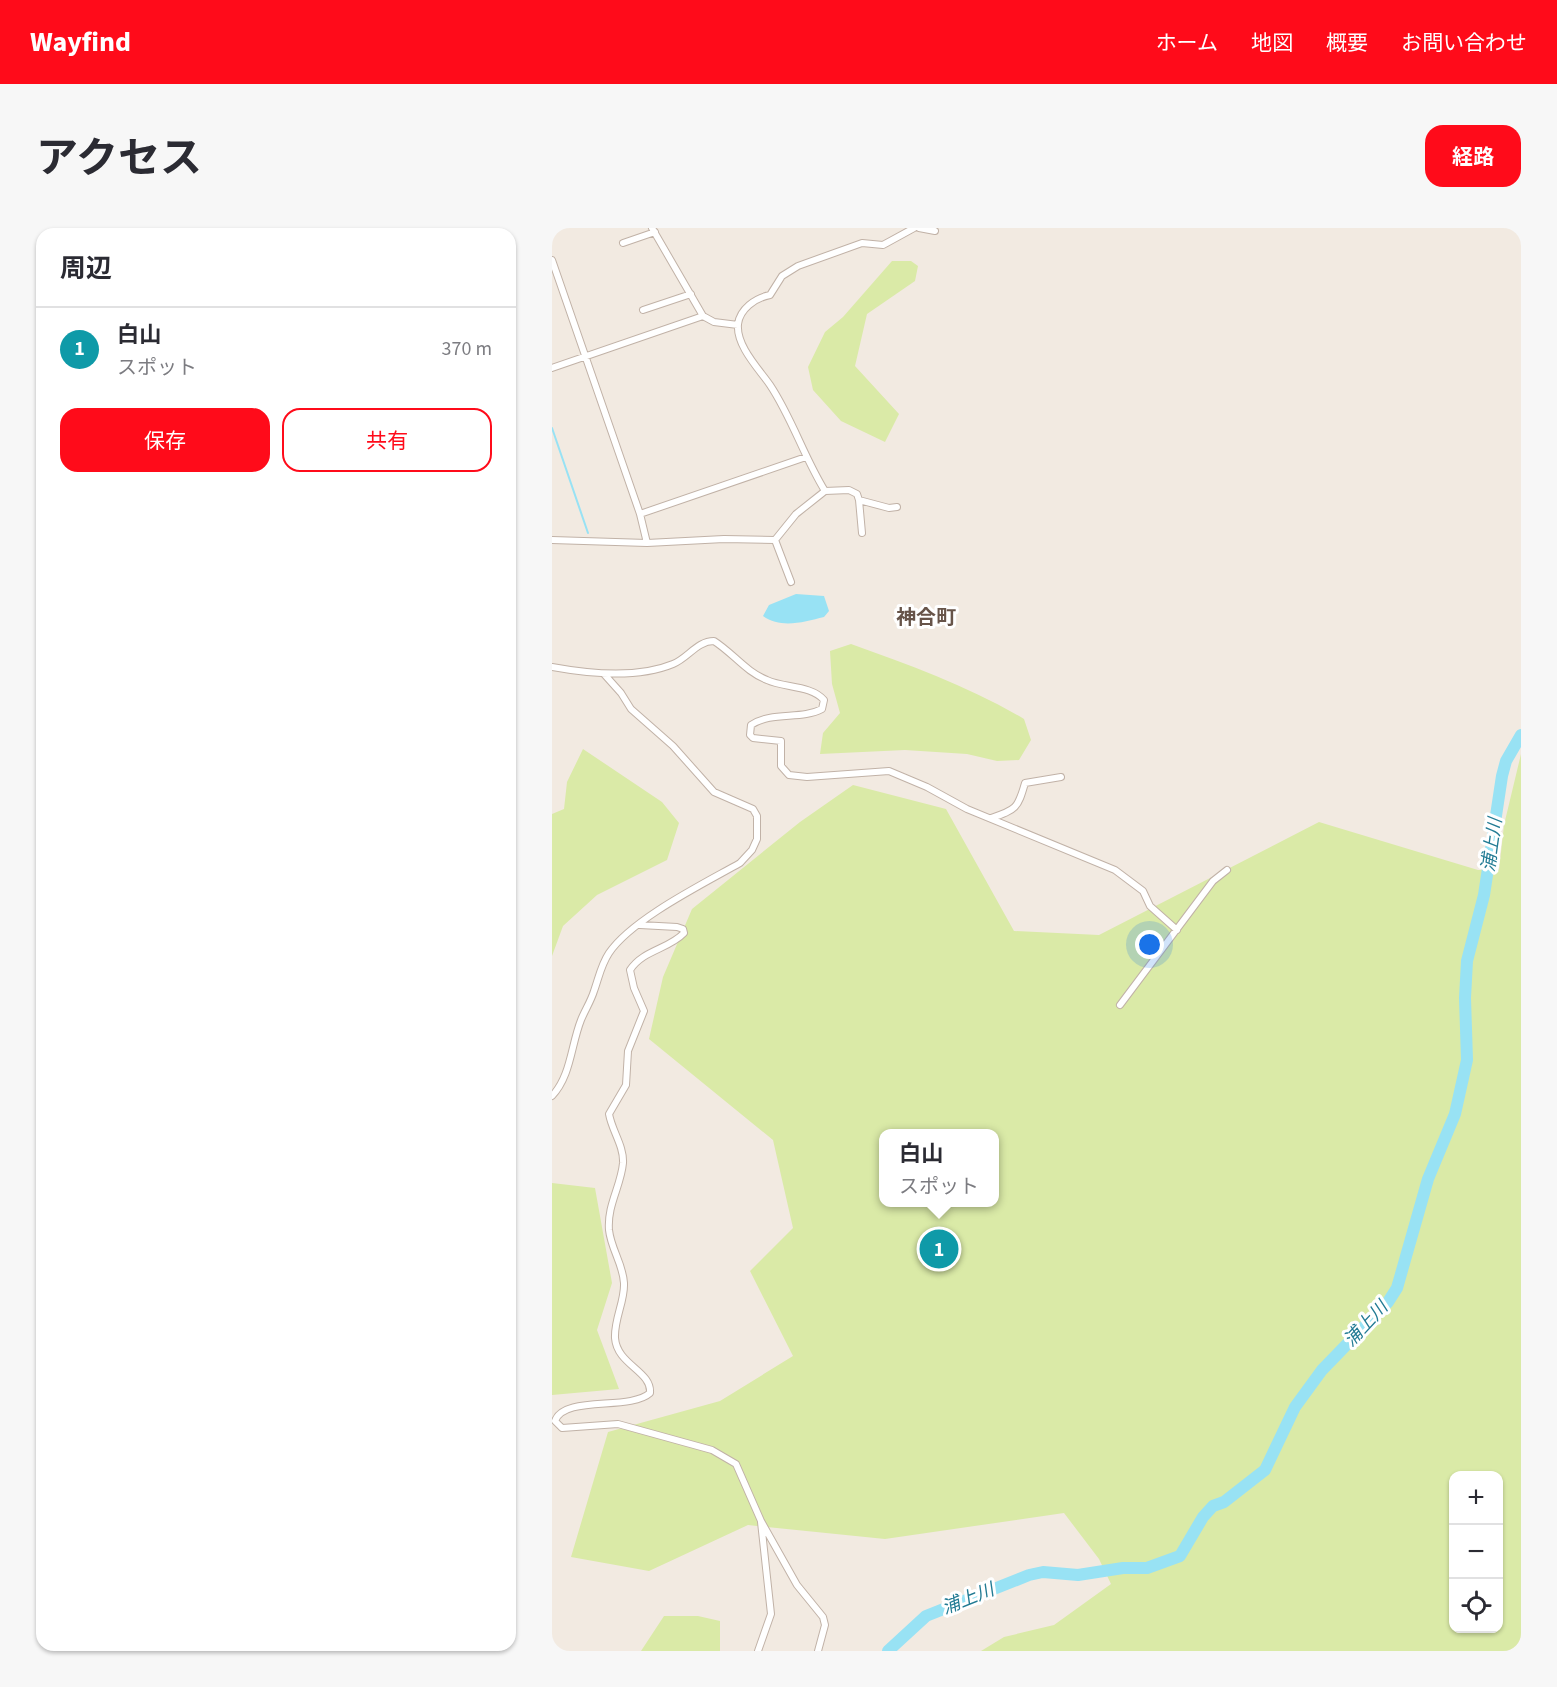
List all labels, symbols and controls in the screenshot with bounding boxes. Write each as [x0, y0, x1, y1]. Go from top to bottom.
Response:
text: Wayfind [30, 22, 131, 62]
text: ホーム [1156, 28, 1218, 58]
text: 地図 [1251, 28, 1293, 58]
text: 概要 [1326, 28, 1368, 58]
text: お問い合わせ [1401, 28, 1527, 58]
button: 経路 [1425, 125, 1521, 187]
text: アクセス [36, 129, 202, 189]
text: 周辺 [60, 250, 112, 287]
text: 白山 [117, 319, 161, 351]
text: 1 [74, 335, 85, 363]
text: 370 m [442, 335, 492, 363]
text: スポット [117, 354, 197, 382]
button: 保存 [60, 408, 270, 472]
button: 共有 [282, 408, 492, 472]
district label: 神合町 [896, 604, 956, 632]
water label: 浦上川 [1476, 815, 1508, 873]
your location [1135, 930, 1164, 959]
popup [879, 1129, 999, 1207]
text: 白山 [899, 1138, 943, 1170]
text: スポット [899, 1173, 979, 1201]
pin: 1 [920, 1226, 958, 1272]
water label: 浦上川 [1338, 1294, 1395, 1352]
map controls [1449, 1471, 1503, 1633]
button: + [1449, 1471, 1503, 1525]
button: − [1449, 1525, 1503, 1579]
water label: 浦上川 [938, 1577, 1000, 1621]
button: locate [1449, 1579, 1503, 1633]

